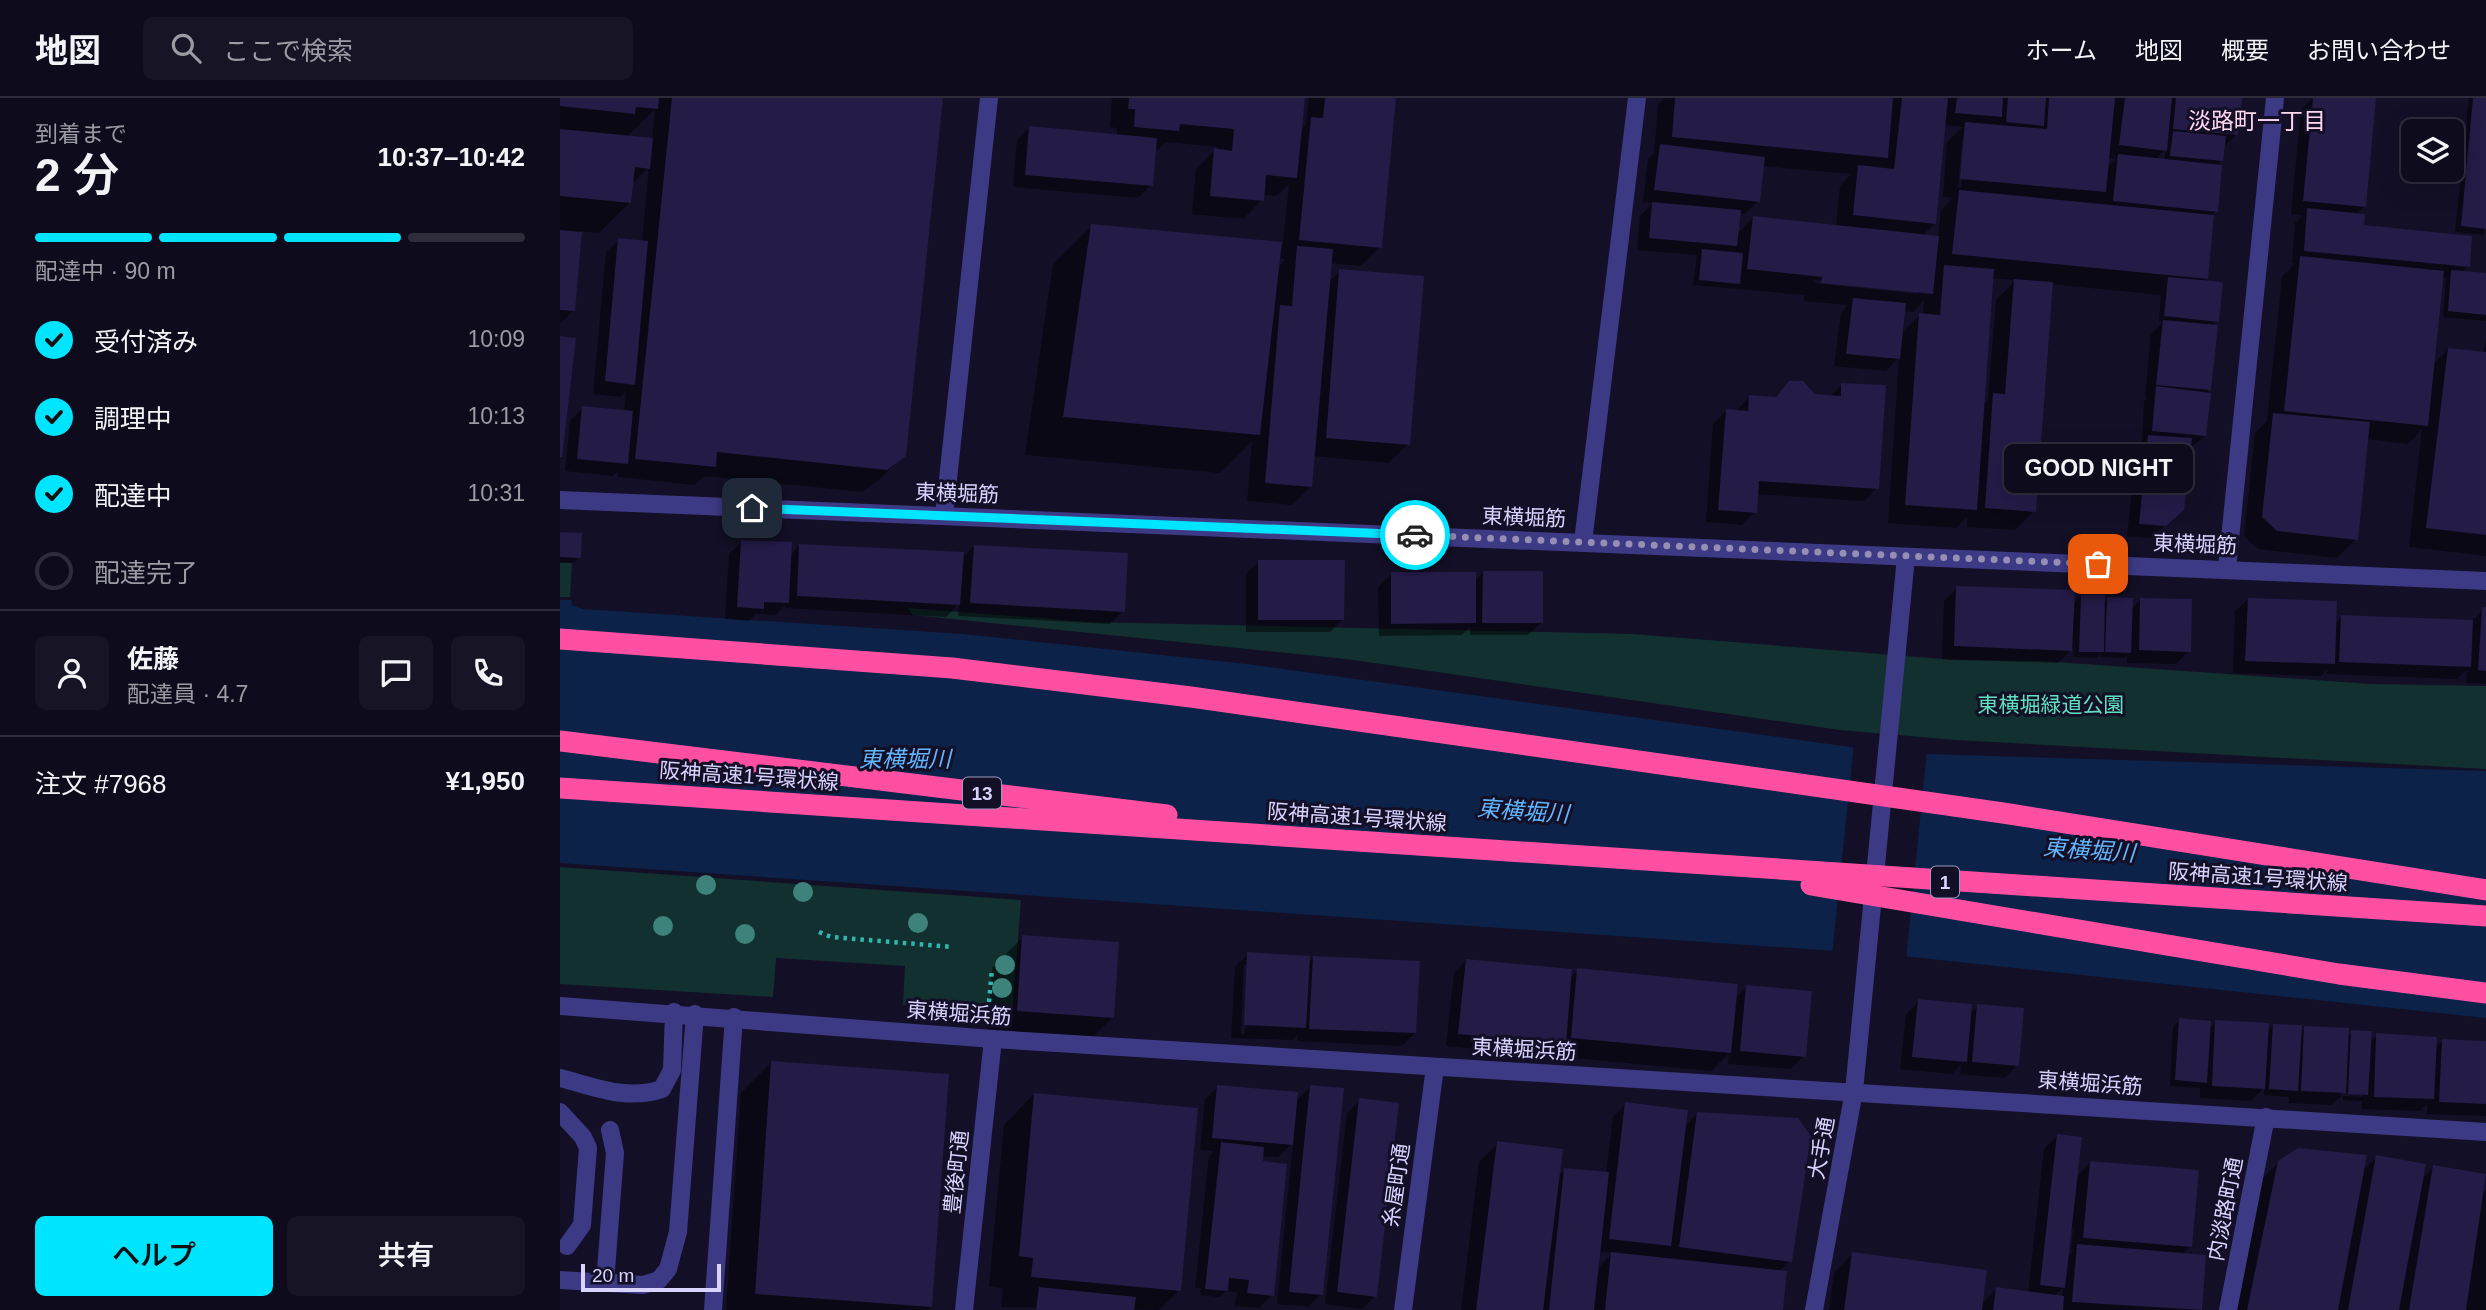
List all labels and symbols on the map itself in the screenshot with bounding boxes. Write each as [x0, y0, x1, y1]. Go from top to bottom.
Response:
district label: 淡路町一丁目 [2188, 108, 2326, 134]
callout: GOOD NIGHT [2004, 445, 2192, 494]
pin [722, 478, 782, 538]
street label: 東横堀筋 [915, 480, 999, 506]
courier [1380, 500, 1450, 570]
street label: 東横堀筋 [1482, 504, 1566, 530]
street label: 東横堀筋 [2153, 531, 2237, 557]
pin [2068, 534, 2128, 594]
park label: 東横堀緑道公園 [1978, 693, 2125, 716]
water label: 東横堀川 [859, 746, 954, 772]
street label: 阪神高速1号環状線 [659, 758, 839, 794]
road number: 13 [963, 778, 1001, 808]
water label: 東横堀川 [1476, 795, 1573, 827]
street label: 阪神高速1号環状線 [1267, 799, 1447, 835]
water label: 東横堀川 [2042, 834, 2139, 866]
street label: 阪神高速1号環状線 [2168, 859, 2348, 895]
road number: 1 [1931, 866, 1959, 898]
street label: 東横堀浜筋 [906, 998, 1012, 1028]
street label: 東横堀浜筋 [1471, 1035, 1577, 1063]
street label: 東横堀浜筋 [2037, 1068, 2143, 1098]
street label: 大手通 [1804, 1115, 1838, 1181]
street label: 豊後町通 [940, 1129, 972, 1215]
street label: 糸屋町通 [1379, 1142, 1413, 1228]
street label: 内淡路町通 [2204, 1155, 2246, 1263]
scale bar [581, 1261, 721, 1293]

